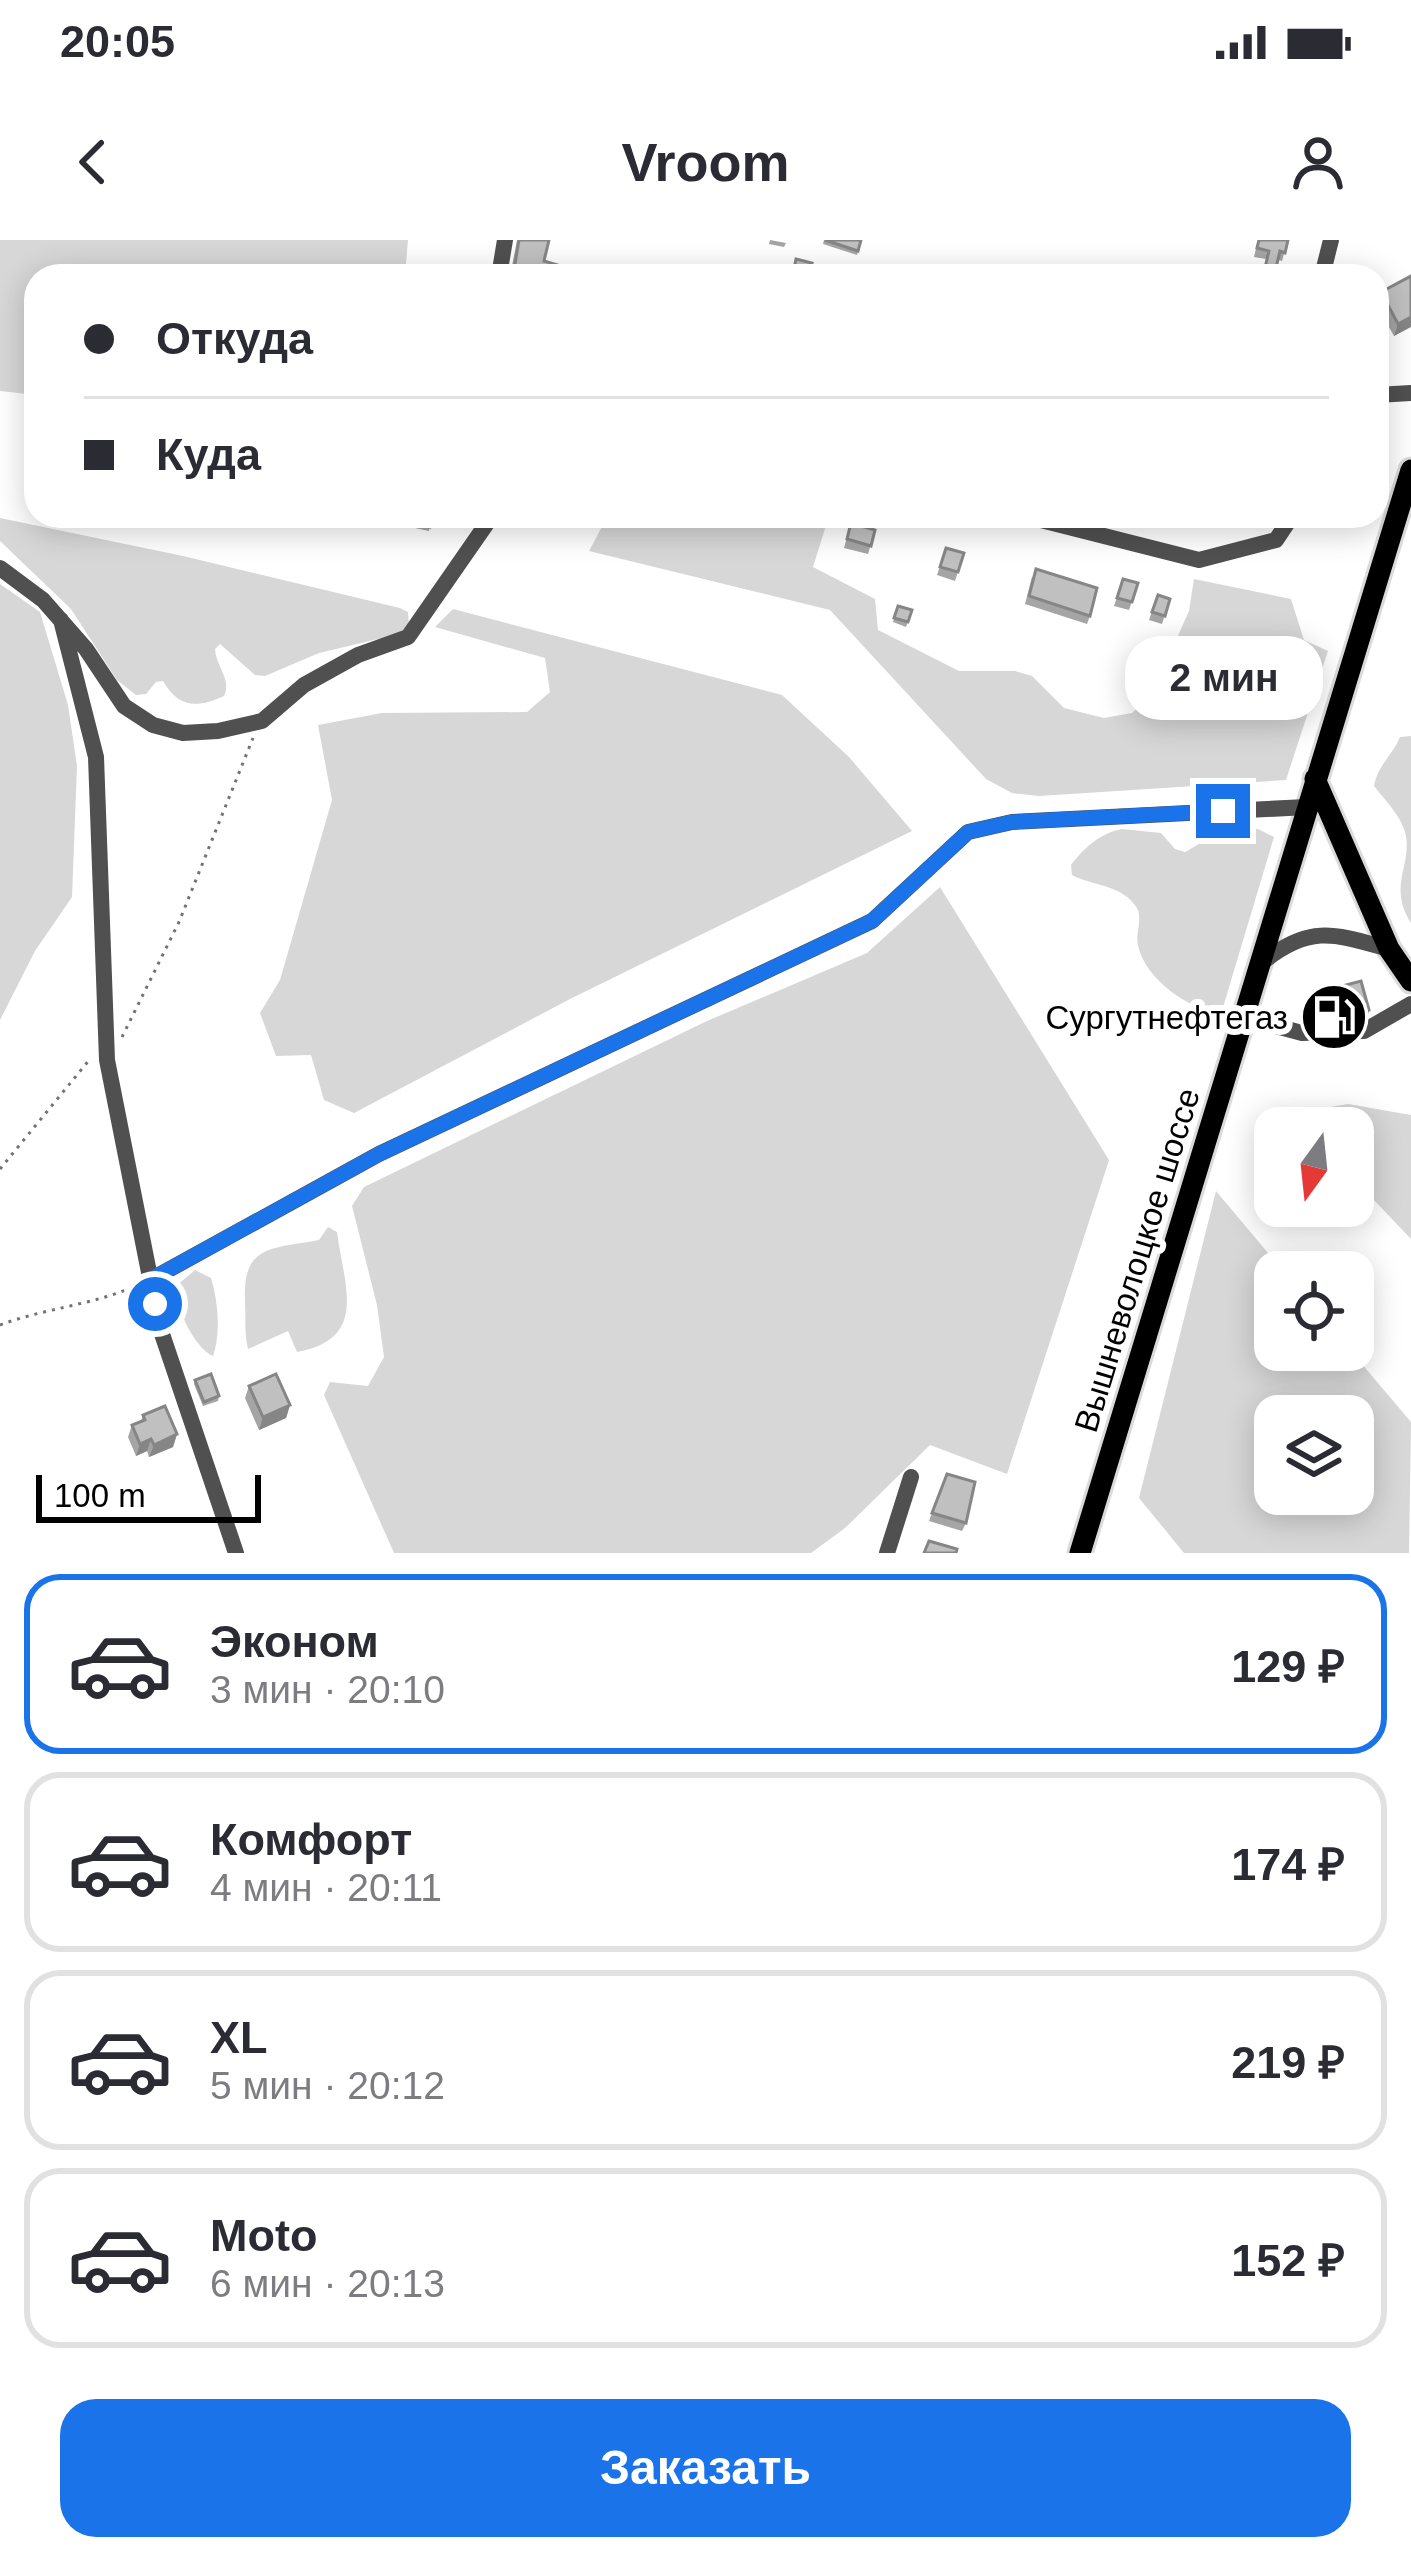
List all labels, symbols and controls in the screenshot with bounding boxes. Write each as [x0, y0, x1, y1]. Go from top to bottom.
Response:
text: 20:05 [60, 16, 175, 67]
icon: back [60, 129, 126, 195]
icon: person [1285, 129, 1351, 195]
text: Vroom [621, 132, 790, 192]
text: Откуда [156, 313, 313, 364]
text: Куда [156, 429, 261, 480]
callout: 2 мин [1124, 637, 1322, 721]
text: 2 мин [1170, 656, 1278, 699]
route end [1196, 784, 1250, 838]
fuel station icon: Сургутнефтегаз [1299, 982, 1369, 1052]
place label: Сургутнефтегаз [1046, 999, 1288, 1036]
street label: Вышневолоцкое шоссе [1067, 1084, 1207, 1436]
north arrow [1254, 1107, 1374, 1227]
map controls [1254, 1107, 1374, 1515]
button: locate [1254, 1251, 1374, 1371]
route start [128, 1277, 182, 1331]
button: layers [1254, 1395, 1374, 1515]
scale bar [36, 1469, 261, 1522]
text: 100 m [54, 1477, 146, 1514]
icon: car [66, 1610, 174, 1718]
text: Эконом [210, 1616, 379, 1667]
text: 129 ₽ [1231, 1641, 1345, 1692]
text: 3 мин · 20:10 [210, 1668, 445, 1711]
icon: car [66, 1808, 174, 1916]
text: Комфорт [210, 1814, 412, 1865]
text: 174 ₽ [1231, 1839, 1345, 1890]
text: 4 мин · 20:11 [210, 1866, 442, 1909]
icon: car [66, 2006, 174, 2114]
text: XL [210, 2012, 268, 2063]
text: 219 ₽ [1231, 2037, 1345, 2088]
text: 5 мин · 20:12 [210, 2064, 445, 2107]
icon: car [66, 2204, 174, 2312]
text: Moto [210, 2210, 317, 2261]
text: 152 ₽ [1231, 2235, 1345, 2286]
text: 6 мин · 20:13 [210, 2262, 445, 2305]
button: Заказать [60, 2399, 1351, 2537]

